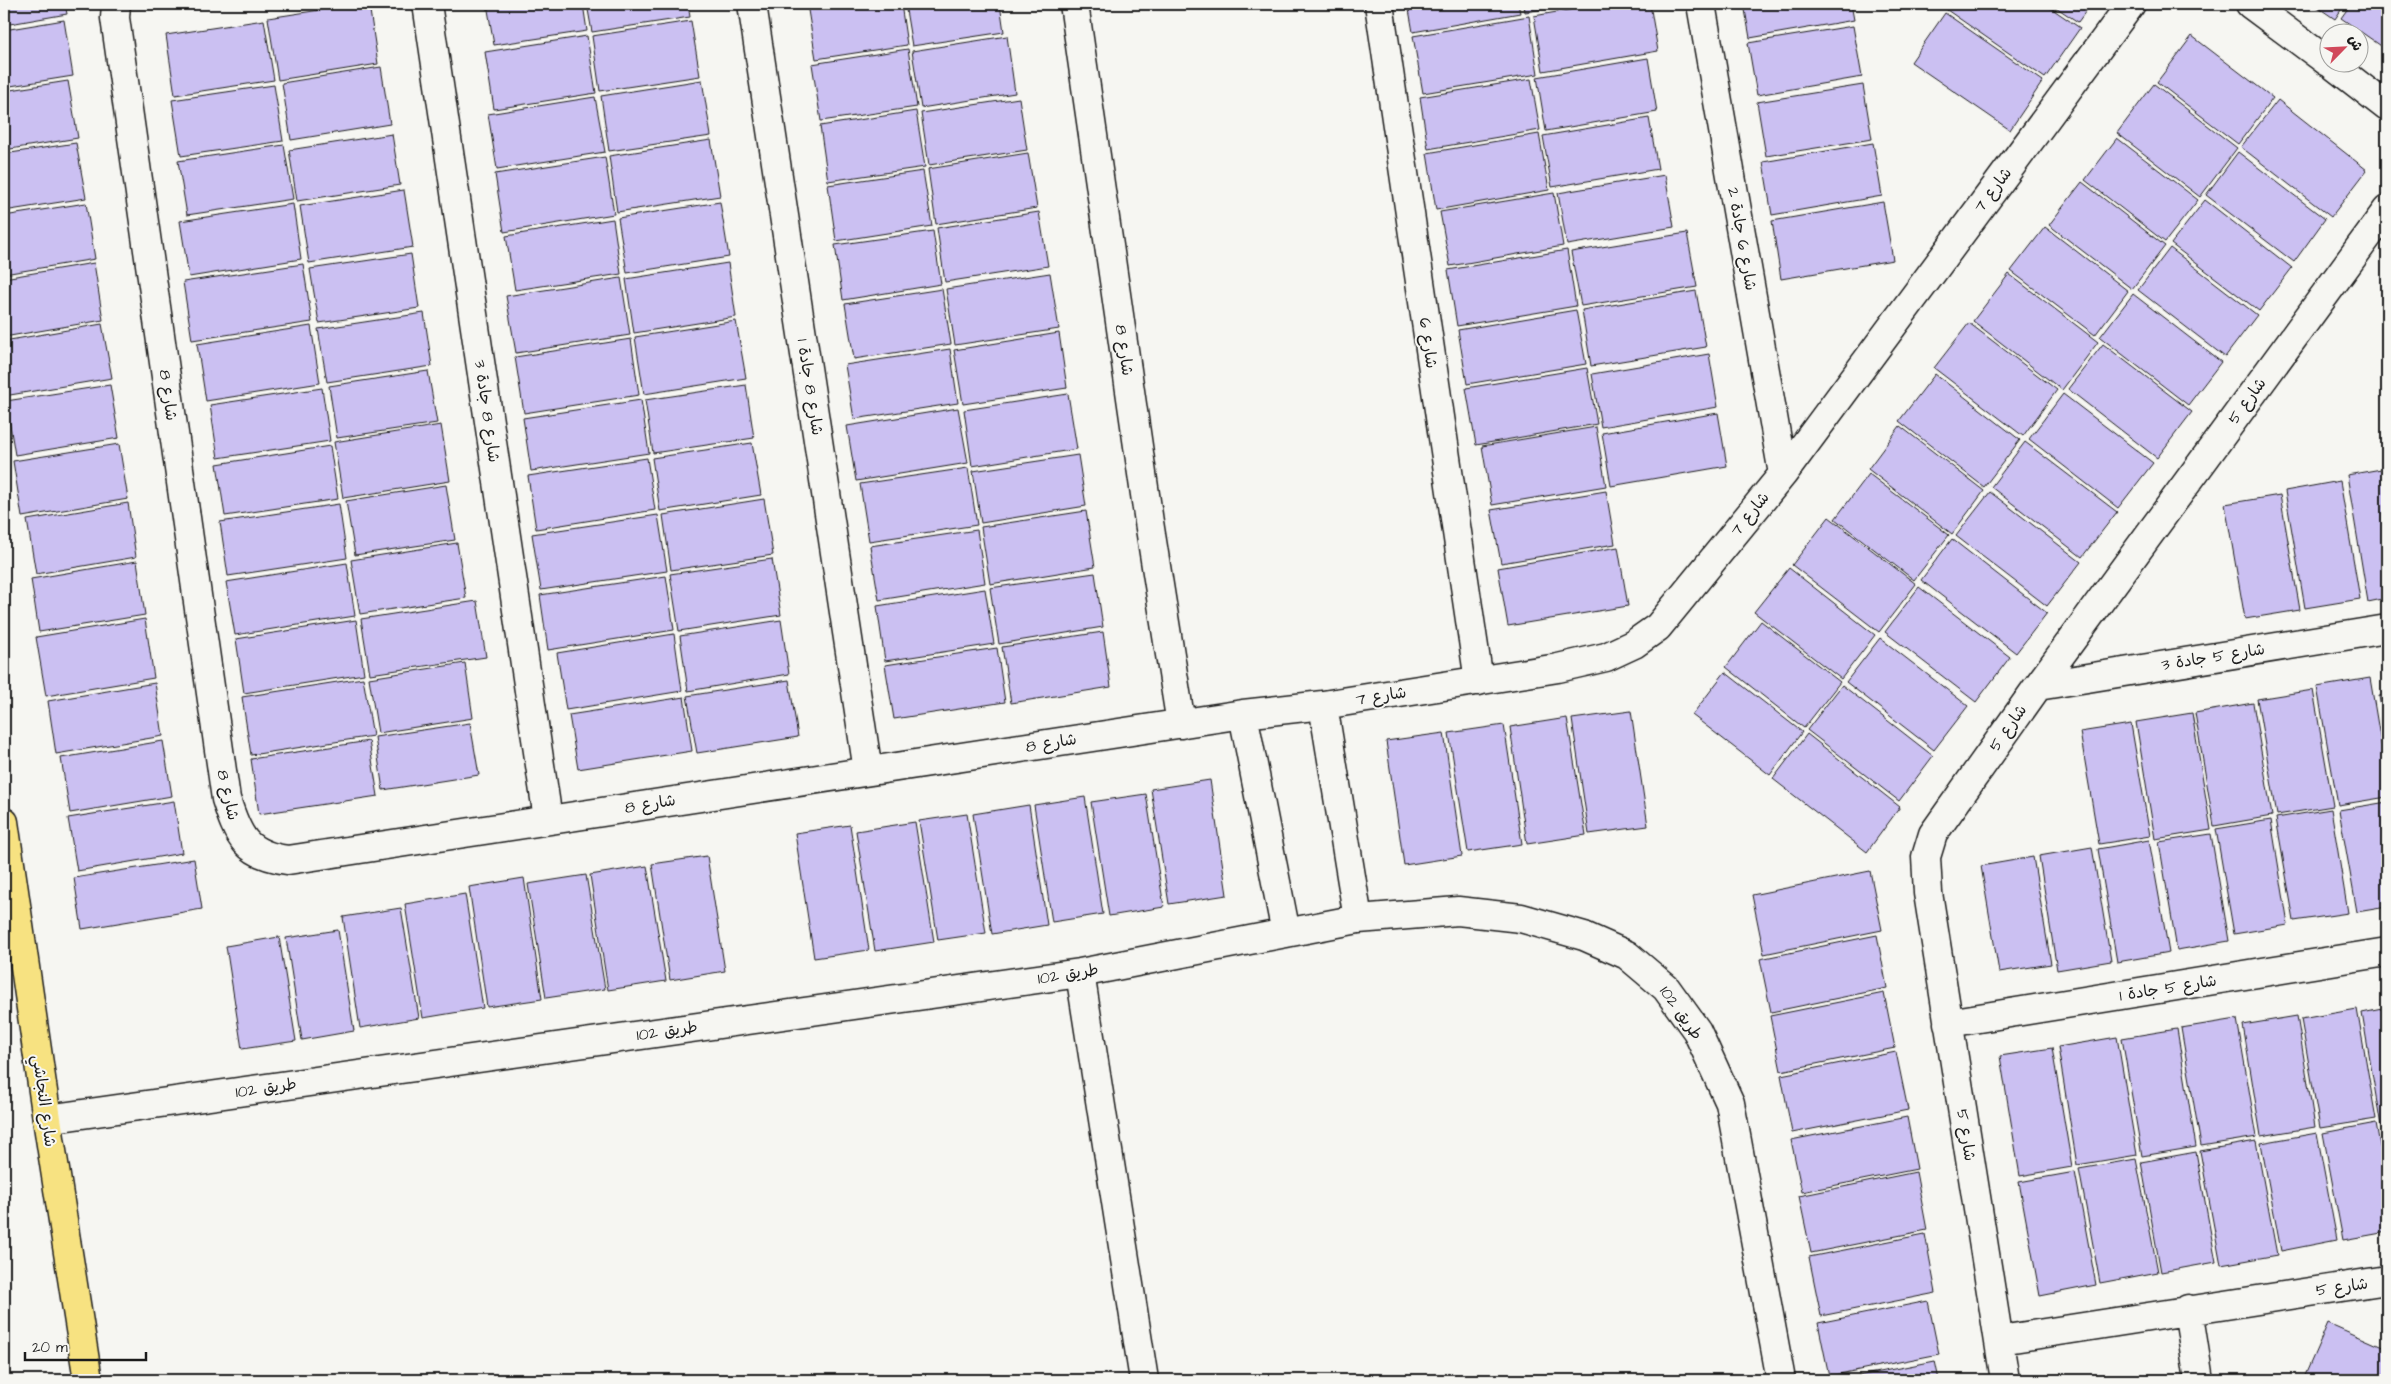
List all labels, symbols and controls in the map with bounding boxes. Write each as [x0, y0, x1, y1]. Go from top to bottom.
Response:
north arrow [2318, 22, 2368, 72]
text: ش [2343, 32, 2367, 54]
street label: شارع 7 [1969, 163, 2017, 217]
street label: شارع 6 جادة 2 [1722, 186, 1762, 292]
street label: شارع 6 [1414, 316, 1442, 370]
street label: شارع 8 [1110, 323, 1138, 377]
street label: شارع 8 جادة 1 [792, 337, 828, 437]
street label: شارع 8 جادة 3 [469, 358, 505, 464]
street label: شارع 8 [154, 368, 182, 422]
street label: شارع 5 [2223, 373, 2271, 429]
street label: شارع 7 [1725, 487, 1775, 541]
street label: شارع 5 جادة 3 [2160, 638, 2266, 676]
street label: شارع 7 [1354, 681, 1408, 711]
street label: شارع 5 [1984, 700, 2032, 756]
street label: شارع 8 [1024, 728, 1078, 758]
street label: شارع 8 [211, 767, 245, 823]
street label: شارع 8 [623, 789, 677, 819]
street label: طريق 102 [1036, 958, 1100, 990]
street label: شارع 5 جادة 1 [2118, 969, 2218, 1007]
street label: طريق 102 [1654, 982, 1708, 1044]
street label: طريق 102 [635, 1016, 699, 1046]
street label: شارع النجاشي [24, 1054, 61, 1149]
street label: طريق 102 [234, 1073, 298, 1103]
street label: شارع 5 [1951, 1107, 1981, 1163]
street label: شارع 5 [2315, 1272, 2369, 1302]
scale bar [25, 1329, 146, 1361]
text: 20 m [32, 1337, 68, 1358]

